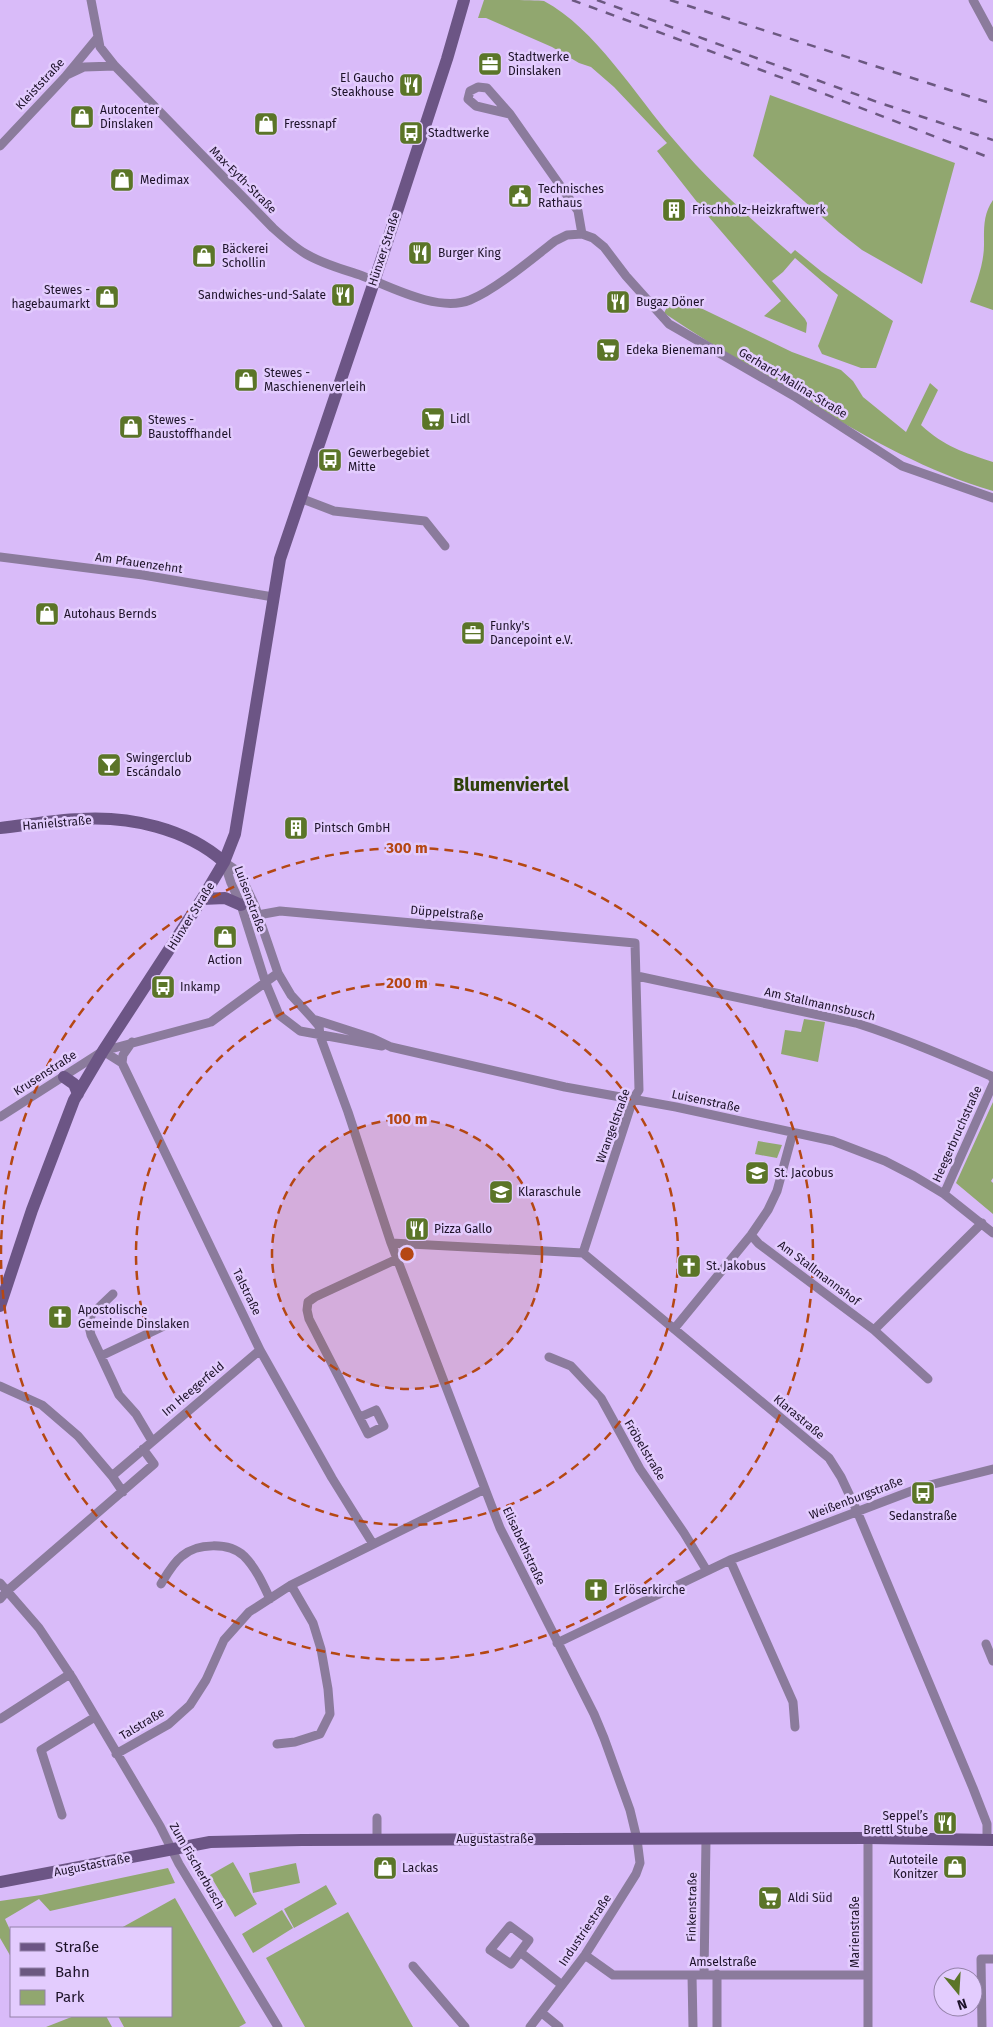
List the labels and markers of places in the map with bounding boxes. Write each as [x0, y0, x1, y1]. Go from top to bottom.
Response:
place label: Stadtwerke Dinslaken [508, 50, 569, 78]
office icon: Stadtwerke Dinslaken [477, 51, 503, 77]
place label: El Gaucho Steakhouse [331, 71, 394, 99]
restaurant icon: El Gaucho Steakhouse [398, 72, 424, 98]
place label: Autocenter Dinslaken [100, 103, 160, 131]
shop icon: Autocenter Dinslaken [69, 104, 95, 130]
shop icon: Fressnapf [253, 111, 279, 137]
place label: Fressnapf [284, 117, 337, 131]
bus stop icon: Stadtwerke [398, 120, 424, 146]
place label: Stadtwerke [428, 126, 489, 140]
shop icon: Medimax [109, 167, 135, 193]
place label: Medimax [140, 173, 189, 187]
place label: Technisches Rathaus [538, 182, 604, 210]
public building icon: Technisches Rathaus [507, 183, 533, 209]
building icon: Frischholz-Heizkraftwerk [661, 197, 687, 223]
place label: Frischholz-Heizkraftwerk [692, 203, 827, 217]
restaurant icon: Burger King [407, 240, 433, 266]
place label: Bäckerei Schollin [222, 242, 268, 270]
shop icon: Bäckerei Schollin [191, 243, 217, 269]
place label: Burger King [438, 246, 502, 260]
restaurant icon: Sandwiches-und-Salate [330, 282, 356, 308]
place label: Stewes - hagebaumarkt [12, 283, 91, 311]
shop icon: Stewes - hagebaumarkt [94, 284, 120, 310]
place label: Sandwiches-und-Salate [198, 288, 326, 302]
restaurant icon: Bugaz Döner [605, 289, 631, 315]
place label: Bugaz Döner [636, 295, 705, 309]
supermarket icon: Edeka Bienemann [595, 337, 621, 363]
place label: Edeka Bienemann [626, 343, 723, 357]
place label: Stewes - Maschienenverleih [264, 366, 366, 394]
shop icon: Stewes - Maschienenverleih [233, 367, 259, 393]
supermarket icon: Lidl [420, 406, 446, 432]
place label: Lidl [450, 412, 471, 426]
place label: Stewes - Baustoffhandel [148, 413, 232, 441]
shop icon: Stewes - Baustoffhandel [118, 414, 144, 440]
place label: Gewerbegebiet Mitte [348, 446, 430, 474]
bus stop icon: Gewerbegebiet Mitte [317, 447, 343, 473]
shop icon: Autohaus Bernds [34, 601, 60, 627]
place label: Autohaus Bernds [64, 607, 157, 621]
place label: Funky's Dancepoint e.V. [490, 619, 573, 647]
office icon: Funky's Dancepoint e.V. [460, 620, 486, 646]
place label: Swingerclub Escándalo [126, 751, 192, 779]
bar icon: Swingerclub Escándalo [96, 752, 122, 778]
building icon: Pintsch GmbH [283, 815, 309, 841]
place label: Pintsch GmbH [314, 821, 390, 835]
shop icon: Action [212, 924, 238, 950]
place label: Action [208, 953, 242, 967]
bus stop icon: Inkamp [150, 974, 176, 1000]
place label: Inkamp [180, 980, 220, 994]
school or university icon: St. Jacobus [744, 1160, 770, 1186]
place label: St. Jacobus [774, 1166, 834, 1180]
school or university icon: Klaraschule [488, 1179, 514, 1205]
place label: Klaraschule [518, 1185, 581, 1199]
restaurant icon: Pizza Gallo [404, 1216, 430, 1242]
place label: Pizza Gallo [434, 1222, 492, 1236]
centre of rings [398, 1245, 416, 1263]
church icon: St. Jakobus [676, 1253, 702, 1279]
place label: St. Jakobus [706, 1259, 766, 1273]
place label: Apostolische Gemeinde Dinslaken [78, 1303, 190, 1331]
church icon: Apostolische Gemeinde Dinslaken [47, 1304, 73, 1330]
bus stop icon: Sedanstraße [910, 1480, 936, 1506]
place label: Sedanstraße [889, 1509, 957, 1523]
church icon: Erlöserkirche [583, 1577, 609, 1603]
place label: Erlöserkirche [614, 1583, 685, 1597]
place label: Seppel’s Brettl Stube [863, 1809, 928, 1837]
restaurant icon: Seppel’s Brettl Stube [932, 1810, 958, 1836]
place label: Autoteile Konitzer [889, 1853, 938, 1881]
shop icon: Autoteile Konitzer [942, 1854, 968, 1880]
shop icon: Lackas [372, 1855, 398, 1881]
place label: Lackas [402, 1861, 438, 1875]
supermarket icon: Aldi Süd [757, 1885, 783, 1911]
place label: Aldi Süd [788, 1891, 833, 1905]

